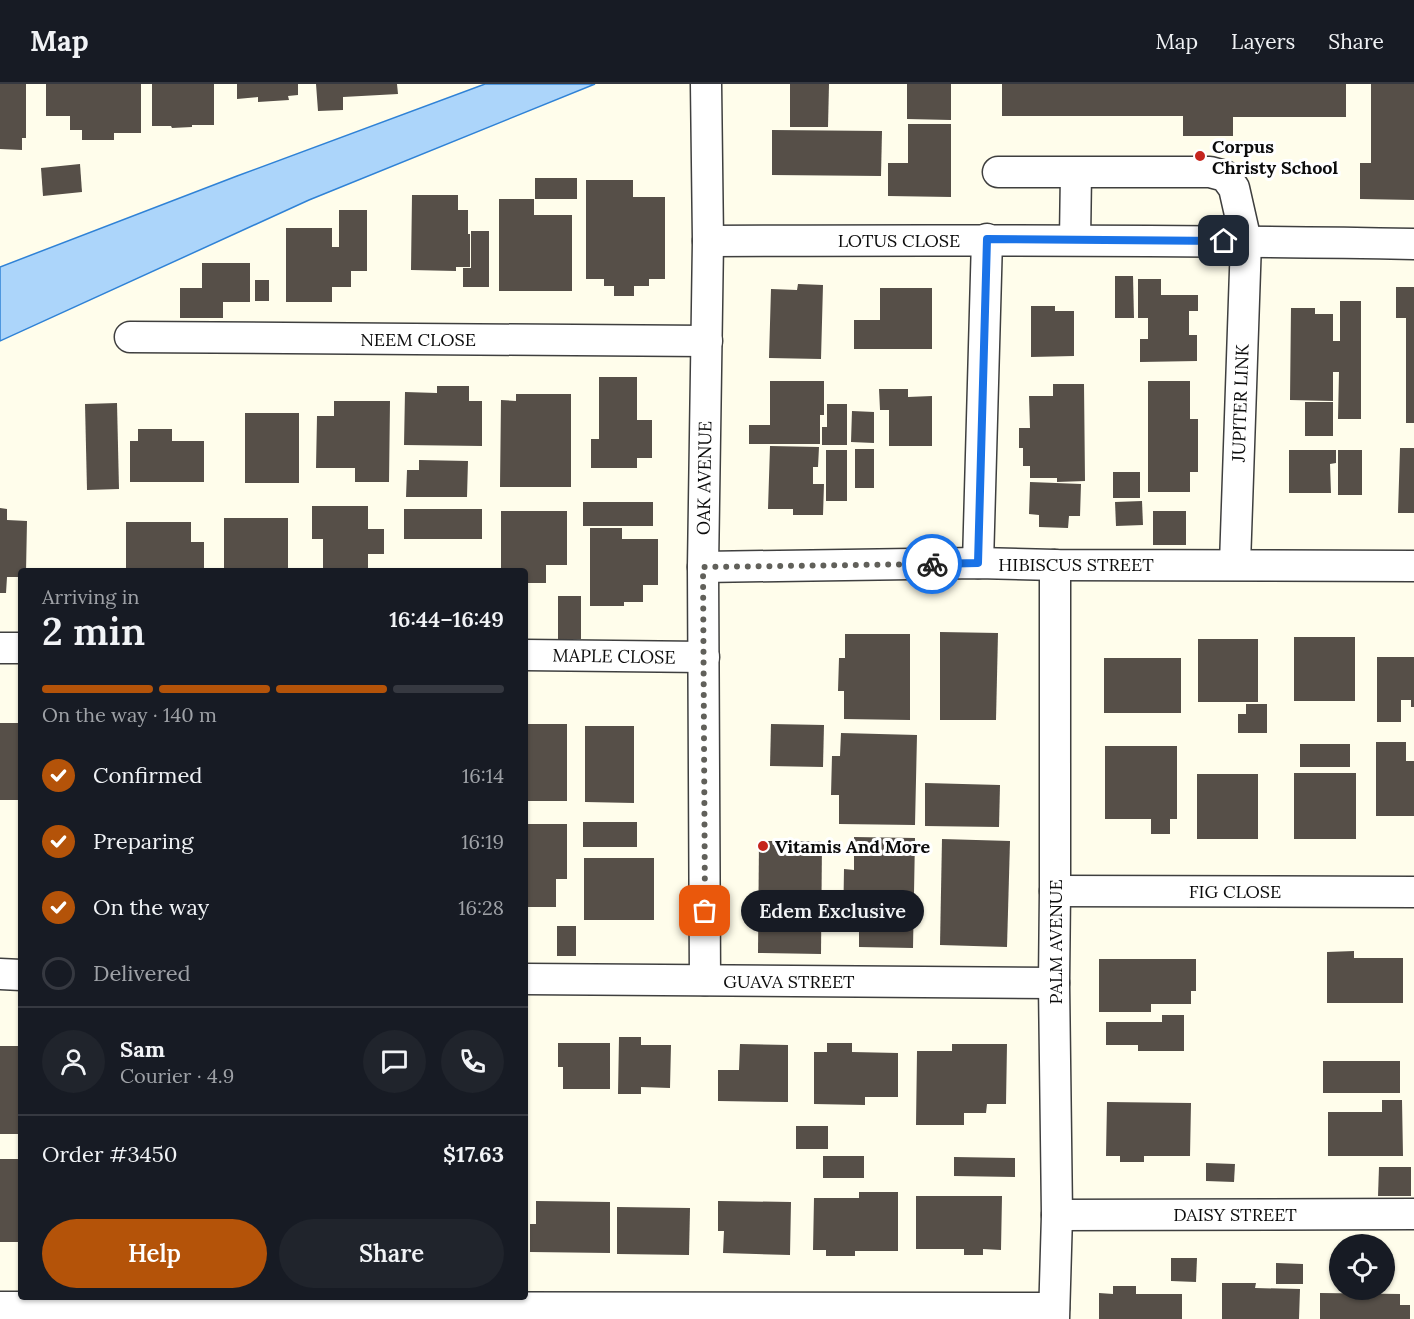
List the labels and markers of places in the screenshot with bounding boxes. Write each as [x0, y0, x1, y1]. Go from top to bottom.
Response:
place label: Corpus Christy School [1212, 135, 1338, 179]
marker: Corpus Christy School [1193, 149, 1207, 163]
pin [1198, 215, 1249, 266]
place label: Vitamis And More [775, 835, 931, 858]
marker: Vitamis And More [756, 839, 770, 853]
pin [679, 885, 730, 936]
callout: Edem Exclusive [741, 890, 924, 932]

